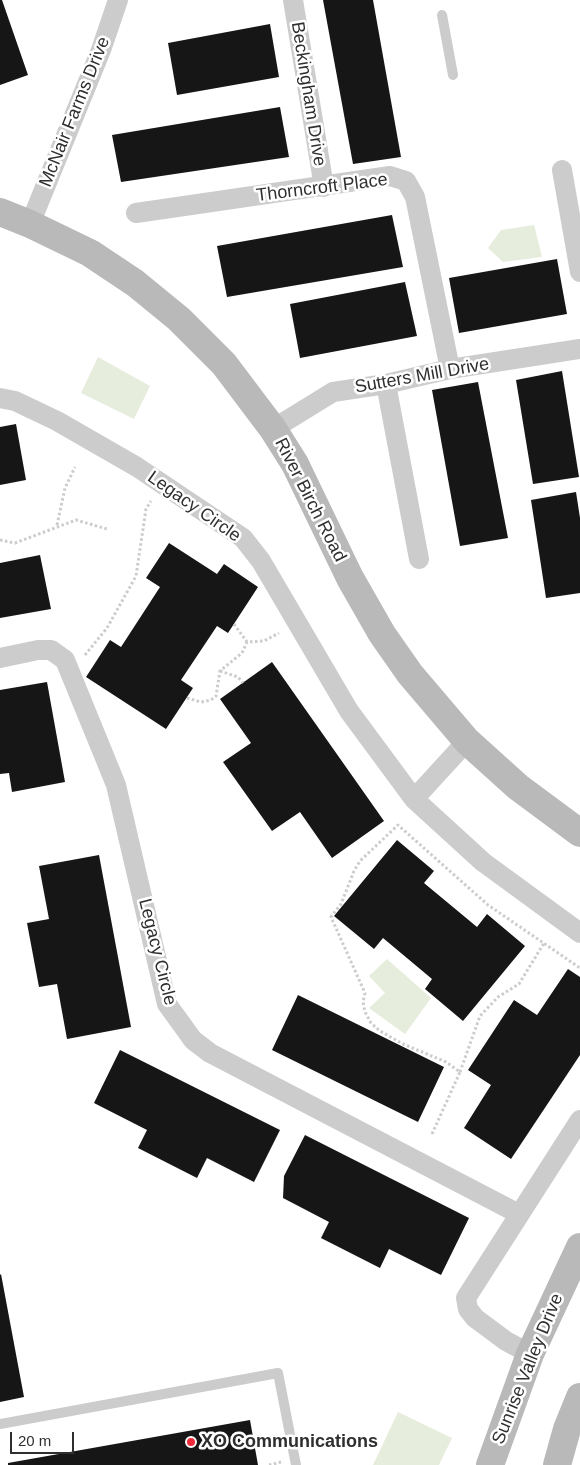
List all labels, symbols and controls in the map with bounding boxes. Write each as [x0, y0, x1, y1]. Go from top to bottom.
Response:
street label: Beckingham Drive [286, 20, 330, 168]
street label: McNair Farms Drive [35, 34, 115, 190]
street label: Thorncroft Place [255, 169, 389, 207]
street label: Sutters Mill Drive [353, 354, 491, 398]
street label: River Birch Road [269, 434, 351, 566]
street label: Legacy Circle [143, 467, 245, 547]
street label: Legacy Circle [133, 896, 181, 1008]
street label: Sunrise Valley Drive [488, 1290, 568, 1448]
scale bar [12, 1422, 76, 1454]
place label: XO Communications [201, 1431, 378, 1453]
text: 20 m [18, 1432, 51, 1449]
marker: XO Communications [185, 1436, 197, 1448]

